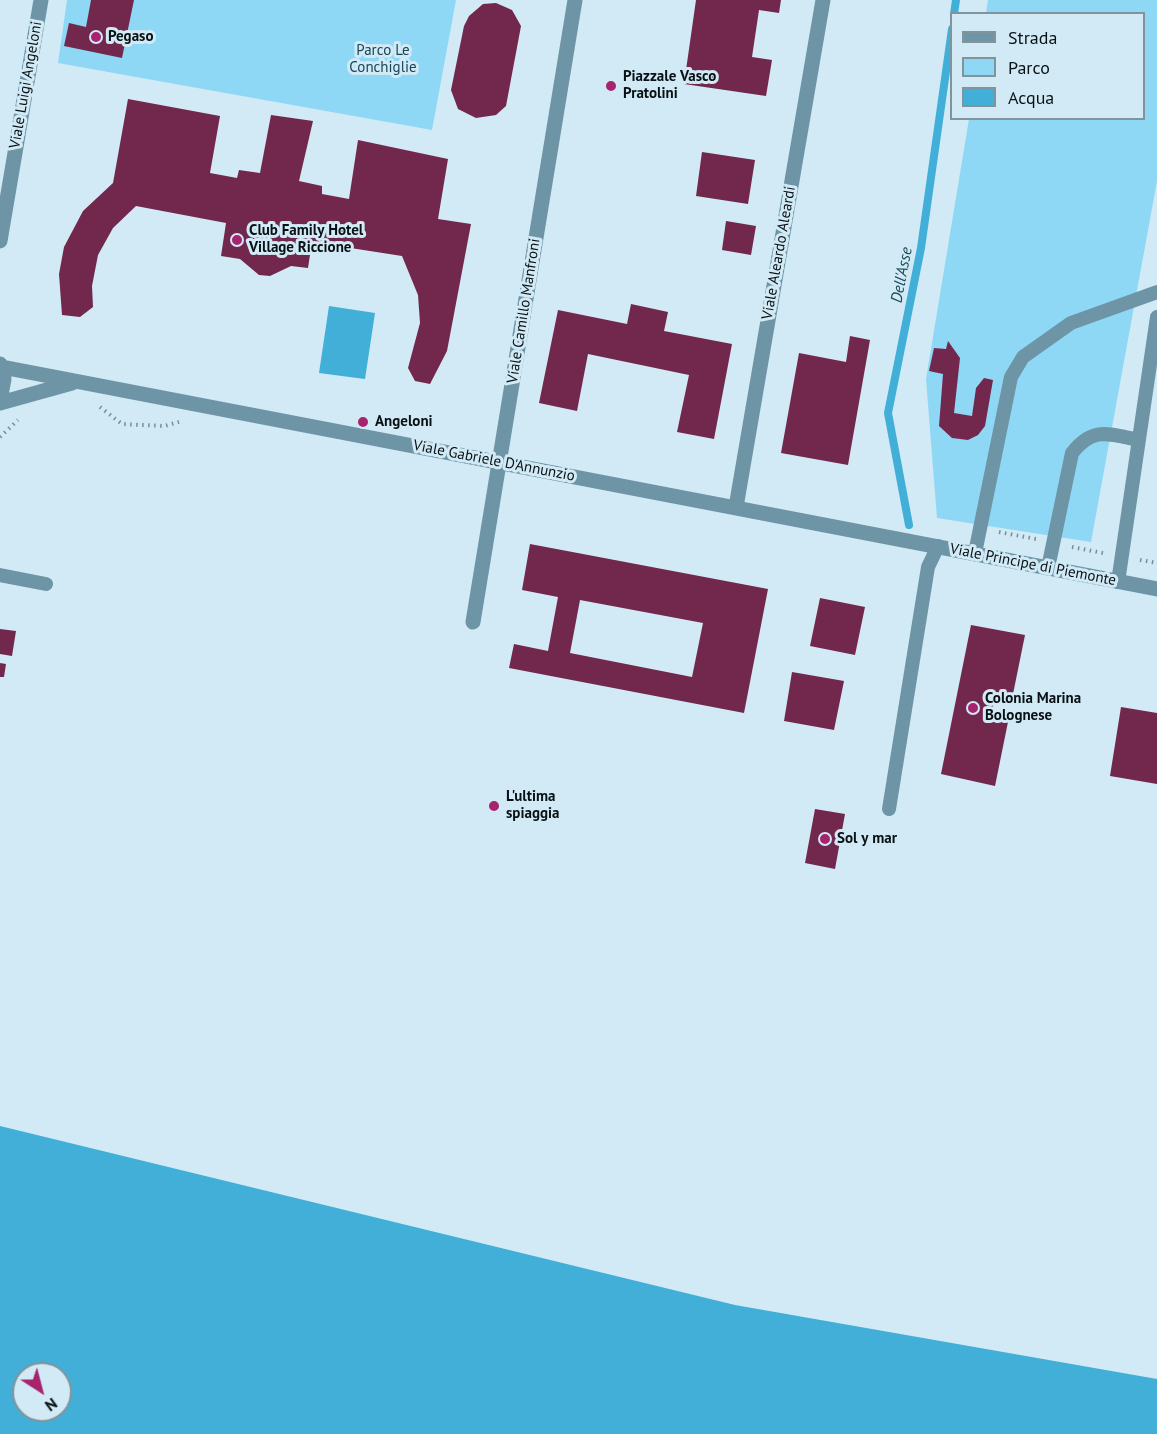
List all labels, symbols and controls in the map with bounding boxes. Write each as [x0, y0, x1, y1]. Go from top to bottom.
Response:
legend [950, 12, 1145, 120]
street label: Viale Luigi Angeloni [6, 20, 46, 150]
text: Strada [1008, 26, 1057, 49]
place label: Pegaso [108, 28, 153, 46]
marker: Pegaso [89, 30, 103, 44]
park label: Parco Le Conchiglie [349, 42, 417, 77]
text: Parco [1008, 56, 1050, 79]
place label: Piazzale Vasco Pratolini [623, 68, 716, 103]
marker: Piazzale Vasco Pratolini [604, 79, 618, 93]
text: Acqua [1008, 86, 1054, 109]
street label: Viale Aleardo Aleardi [758, 185, 800, 321]
place label: Club Family Hotel Village Riccione [249, 222, 363, 257]
marker: Club Family Hotel Village Riccione [230, 233, 244, 247]
street label: Viale Camillo Manfroni [504, 237, 544, 385]
water label: Dell'Asse [887, 245, 917, 305]
place label: Angeloni [375, 413, 433, 431]
marker: Angeloni [356, 415, 370, 429]
street label: Viale Gabriele D'Annunzio [412, 436, 576, 486]
street label: Viale Principe di Piemonte [948, 540, 1118, 590]
place label: Colonia Marina Bolognese [985, 690, 1081, 725]
marker: Colonia Marina Bolognese [966, 701, 980, 715]
place label: L'ultima spiaggia [506, 788, 559, 823]
marker: L'ultima spiaggia [487, 799, 501, 813]
place label: Sol y mar [837, 830, 897, 848]
marker: Sol y mar [818, 832, 832, 846]
north arrow [12, 1362, 72, 1422]
text: N [41, 1394, 62, 1416]

